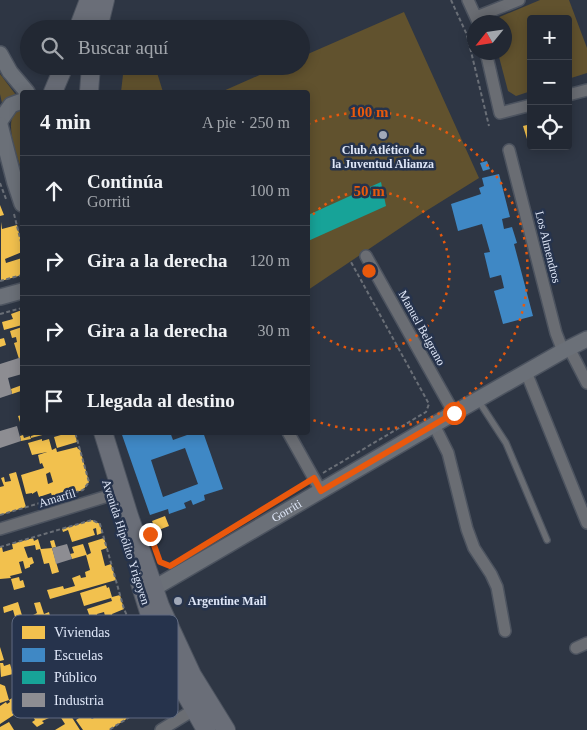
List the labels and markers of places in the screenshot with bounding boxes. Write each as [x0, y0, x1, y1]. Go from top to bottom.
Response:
marker: Club Atlético de la Juventud Alianza [377, 129, 389, 141]
place label: Club Atlético de la Juventud Alianza [332, 143, 434, 171]
centre of rings [360, 262, 378, 280]
place label: Argentine Mail [188, 594, 267, 608]
marker: Argentine Mail [172, 595, 184, 607]

